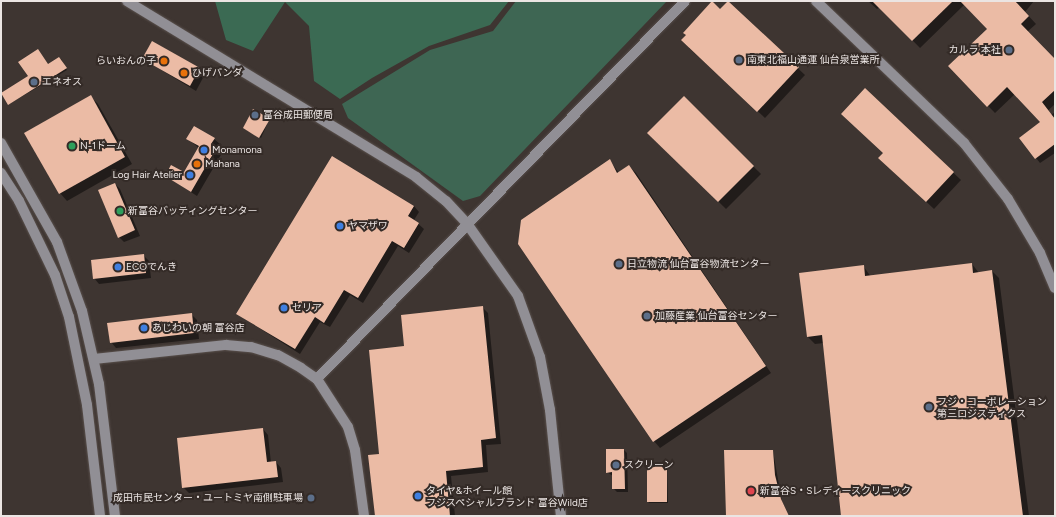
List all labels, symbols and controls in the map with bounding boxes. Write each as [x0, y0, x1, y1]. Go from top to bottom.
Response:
place label: カルラ 本社 [949, 44, 1001, 56]
marker: カルラ 本社 [1004, 45, 1014, 55]
place label: 南東北福山通運 仙台泉営業所 [747, 54, 879, 66]
place label: らいおんの子 [96, 55, 156, 67]
marker: 南東北福山通運 仙台泉営業所 [734, 55, 744, 65]
marker: らいおんの子 [159, 56, 169, 66]
place label: ひげパンダ [192, 67, 242, 79]
marker: ひげパンダ [179, 68, 189, 78]
place label: エネオス [42, 76, 82, 88]
marker: エネオス [29, 77, 39, 87]
place label: 富谷成田郵便局 [263, 109, 333, 121]
marker: 富谷成田郵便局 [250, 110, 260, 120]
place label: N-1ドーム [80, 140, 126, 152]
marker: N-1ドーム [67, 141, 77, 151]
place label: Monamona [212, 144, 262, 156]
marker: Monamona [199, 145, 209, 155]
place label: Mahana [205, 158, 240, 170]
marker: Mahana [192, 159, 202, 169]
place label: Log Hair Atelier [113, 169, 182, 181]
marker: Log Hair Atelier [185, 170, 195, 180]
place label: 新富谷バッティングセンター [128, 205, 258, 217]
marker: 新富谷バッティングセンター [115, 206, 125, 216]
place label: ヤマザワ [348, 220, 388, 232]
marker: ヤマザワ [335, 221, 345, 231]
place label: 日立物流 仙台富谷物流センター [627, 258, 769, 270]
marker: 日立物流 仙台富谷物流センター [614, 259, 624, 269]
place label: ECOでんき [126, 261, 177, 273]
marker: ECOでんき [113, 262, 123, 272]
place label: セリア [292, 302, 322, 314]
marker: セリア [279, 303, 289, 313]
place label: 加藤産業 仙台富谷センター [655, 310, 777, 322]
marker: 加藤産業 仙台富谷センター [642, 311, 652, 321]
place label: あじわいの朝 富谷店 [152, 322, 244, 334]
marker: あじわいの朝 富谷店 [139, 323, 149, 333]
place label: フジ・コーポレーション 第三ロジスティクス [937, 395, 1047, 418]
marker: フジ・コーポレーション 第三ロジスティクス [924, 402, 934, 412]
place label: スクリーン [624, 459, 674, 471]
marker: スクリーン [611, 460, 621, 470]
place label: タイヤ&ホイール館 フジスペシャルブランド 富谷Wild店 [426, 484, 588, 508]
marker: 新富谷S・Sレディースクリニック [745, 485, 757, 497]
place label: 新富谷S・Sレディースクリニック [760, 485, 912, 497]
marker: タイヤ&ホイール館 フジスペシャルブランド 富谷Wild店 [413, 491, 423, 501]
place label: 成田市民センター・ユートミヤ南側駐車場 [113, 492, 303, 504]
marker: 成田市民センター・ユートミヤ南側駐車場 [306, 493, 316, 503]

